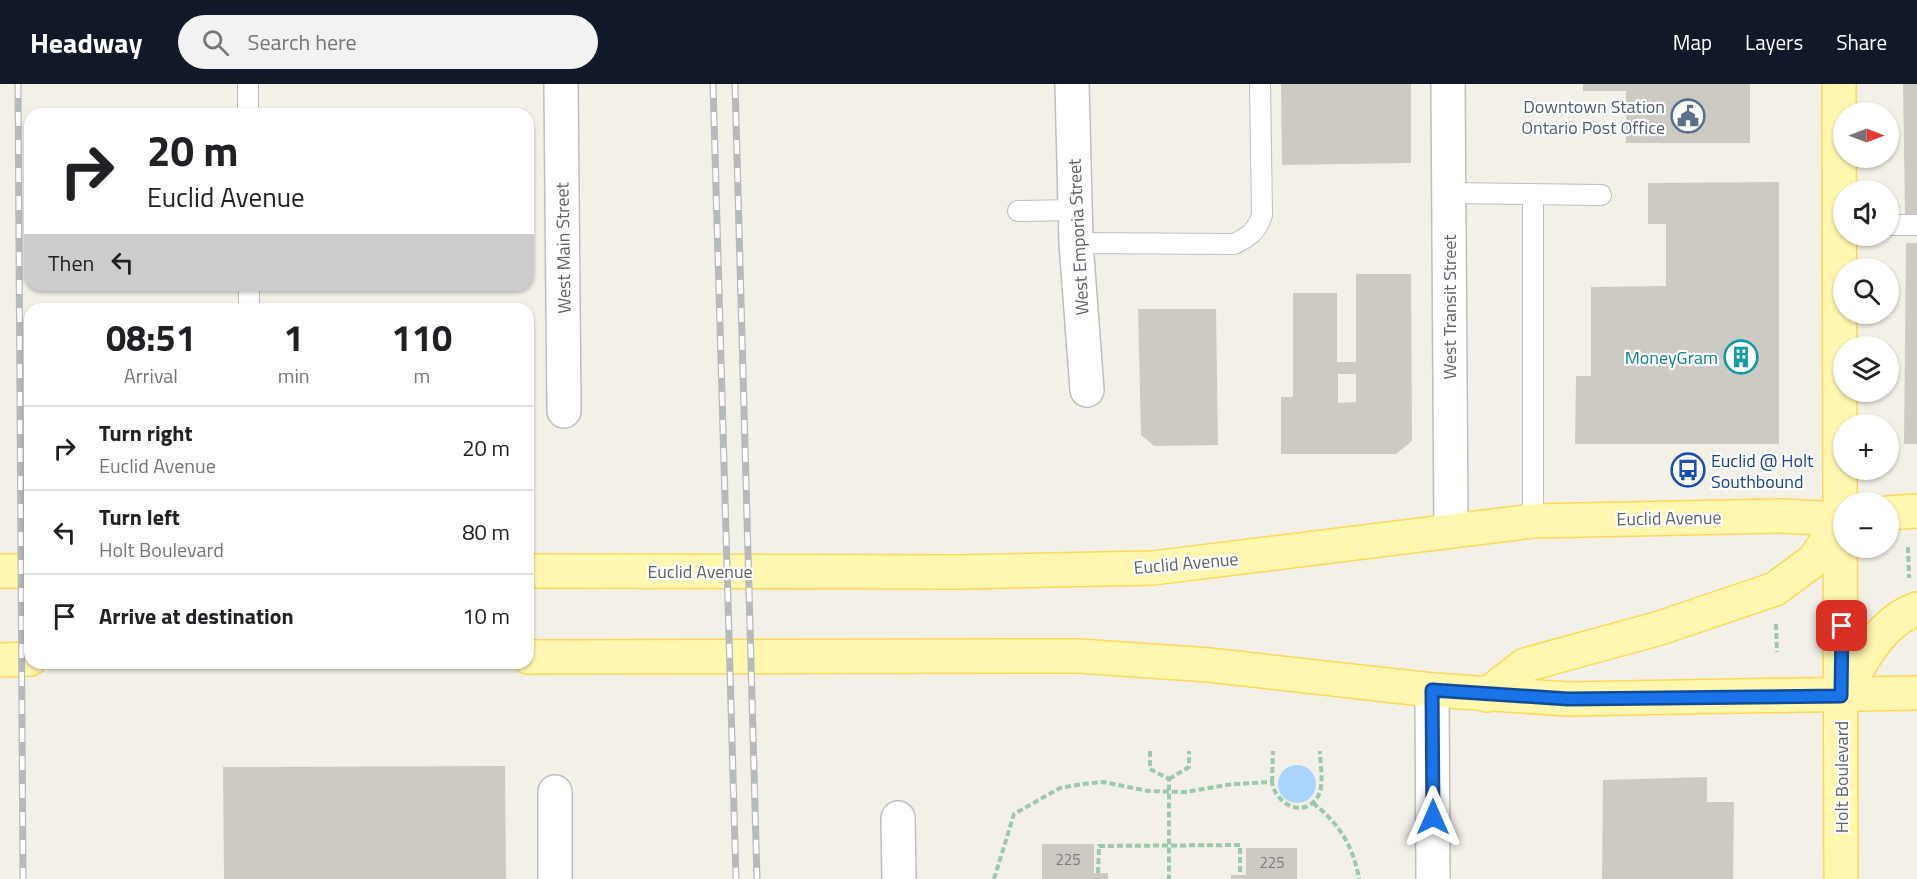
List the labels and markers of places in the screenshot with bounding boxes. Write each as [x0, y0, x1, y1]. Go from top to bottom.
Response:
place label: Downtown Station Ontario Post Office [1521, 93, 1665, 141]
public building icon: Downtown Station Ontario Post Office [1670, 98, 1706, 134]
building icon: MoneyGram [1723, 339, 1759, 375]
place label: MoneyGram [1625, 344, 1718, 371]
place label: Euclid @ Holt Southbound [1711, 447, 1814, 495]
bus stop icon: Euclid @ Holt Southbound [1670, 452, 1706, 488]
pin [1816, 600, 1867, 651]

